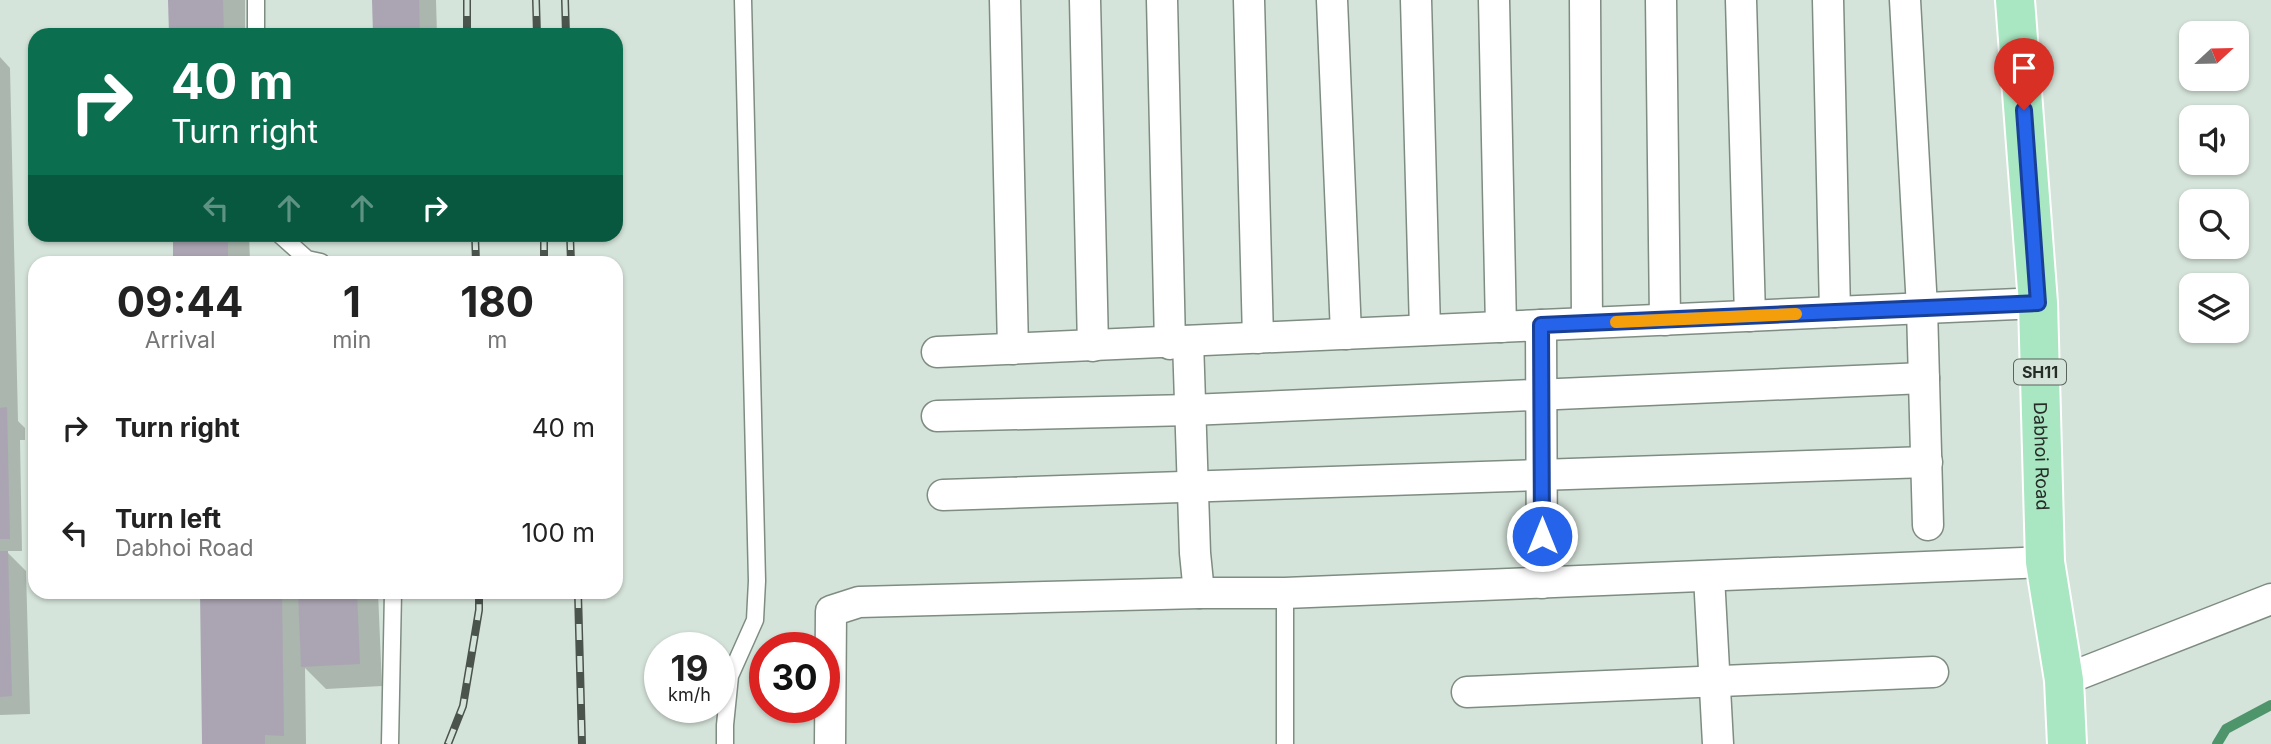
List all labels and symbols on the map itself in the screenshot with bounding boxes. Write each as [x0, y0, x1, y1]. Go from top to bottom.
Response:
north arrow [2179, 21, 2249, 91]
pin [1994, 38, 2054, 110]
road number: SH11 [2014, 360, 2066, 384]
street label: Dabhoi Road [2030, 402, 2054, 511]
position arrow [1505, 499, 1579, 573]
speed limit sign: 30 [749, 632, 840, 723]

